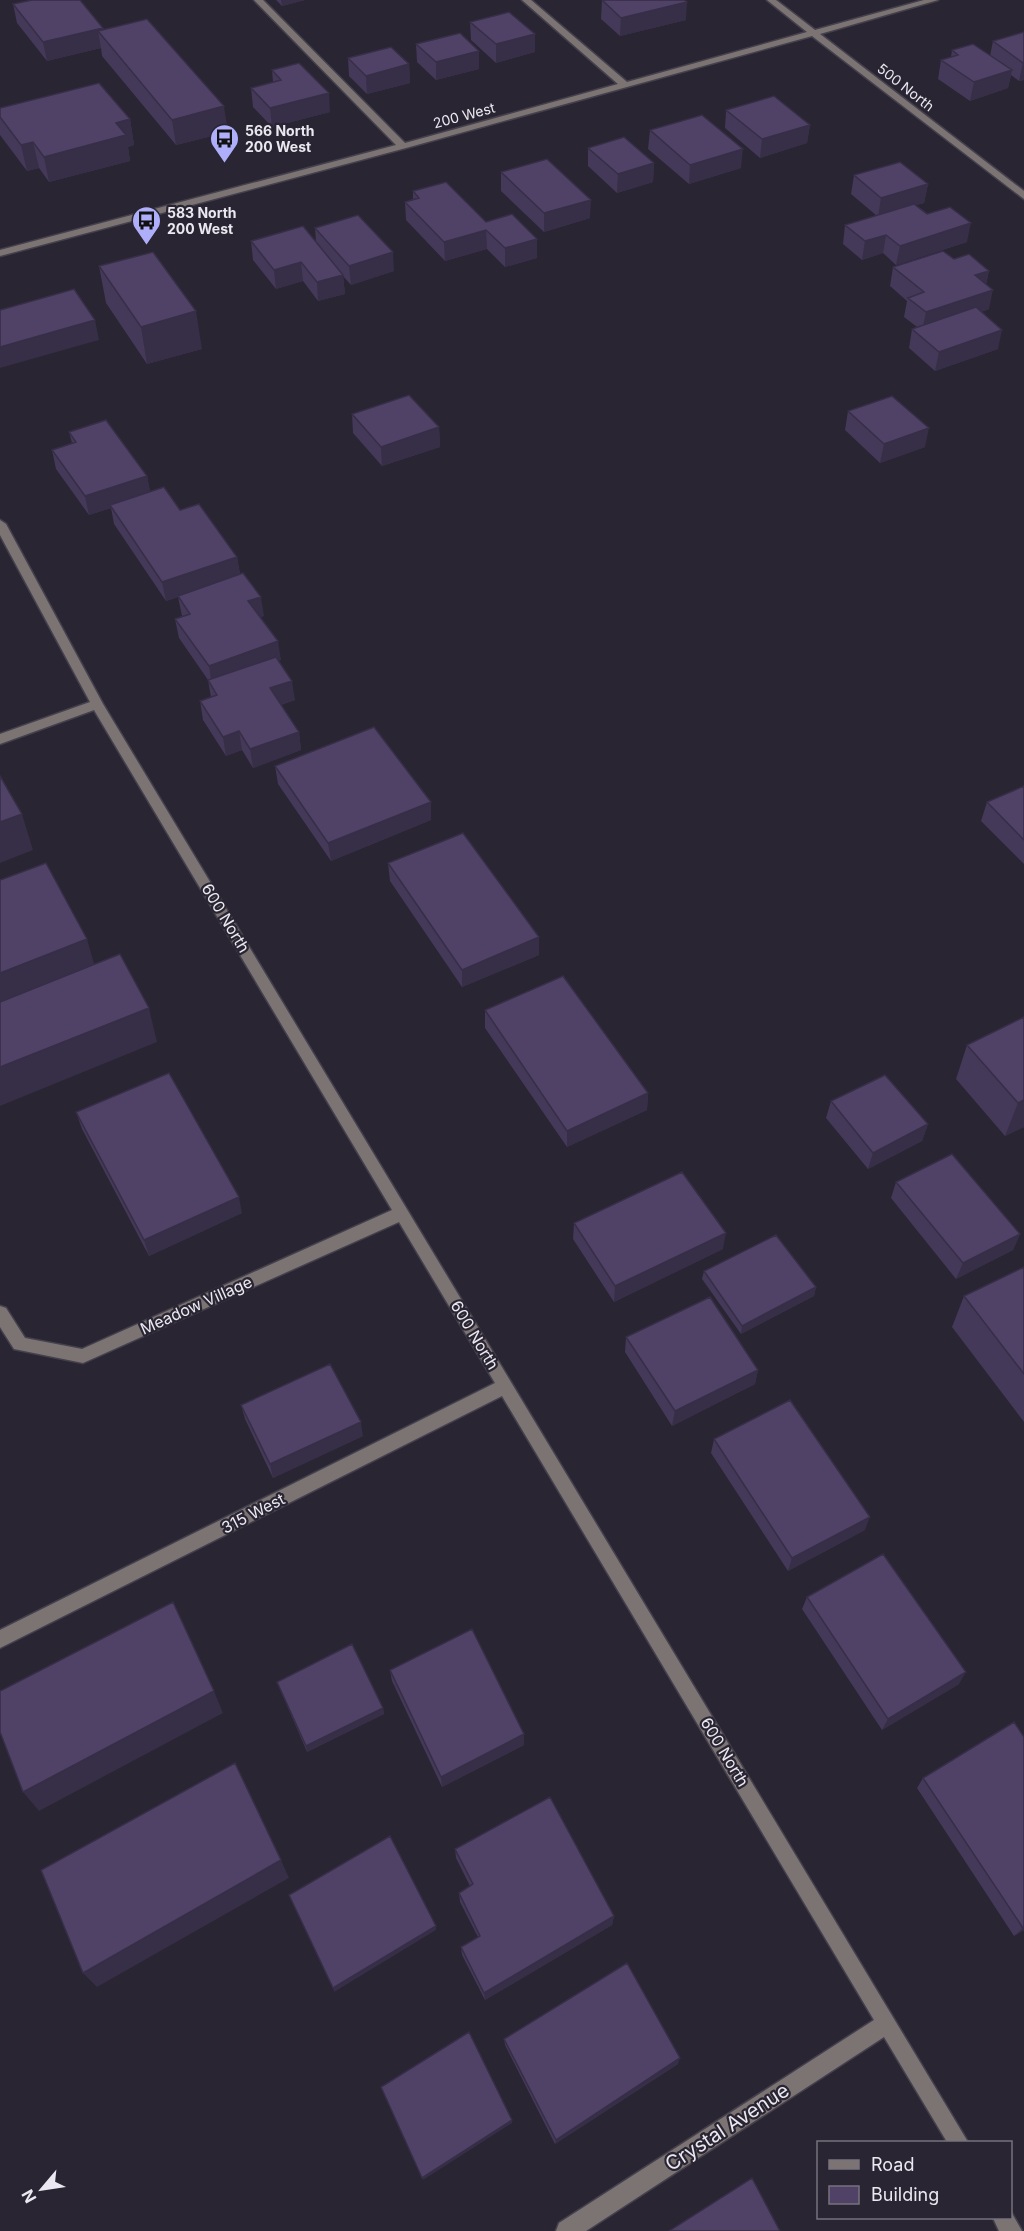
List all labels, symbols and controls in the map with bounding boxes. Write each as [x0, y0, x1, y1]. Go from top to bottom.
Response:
street label: 500 North [874, 60, 938, 114]
street label: 200 West [431, 98, 497, 131]
bus stop icon: 566 North 200 West [208, 122, 240, 164]
place label: 566 North 200 West [245, 122, 315, 155]
bus stop icon: 583 North 200 West [130, 204, 162, 246]
place label: 583 North 200 West [167, 204, 237, 237]
street label: 600 North [198, 880, 254, 956]
street label: Meadow Village [137, 1271, 255, 1339]
street label: 600 North [447, 1297, 503, 1373]
street label: 315 West [218, 1489, 288, 1537]
street label: 600 North [697, 1714, 753, 1790]
street label: Crystal Avenue [661, 2078, 793, 2176]
legend [817, 2141, 1012, 2219]
text: Road [871, 2154, 914, 2175]
north arrow [12, 2159, 72, 2219]
text: Building [871, 2184, 939, 2205]
text: N [17, 2186, 41, 2206]

